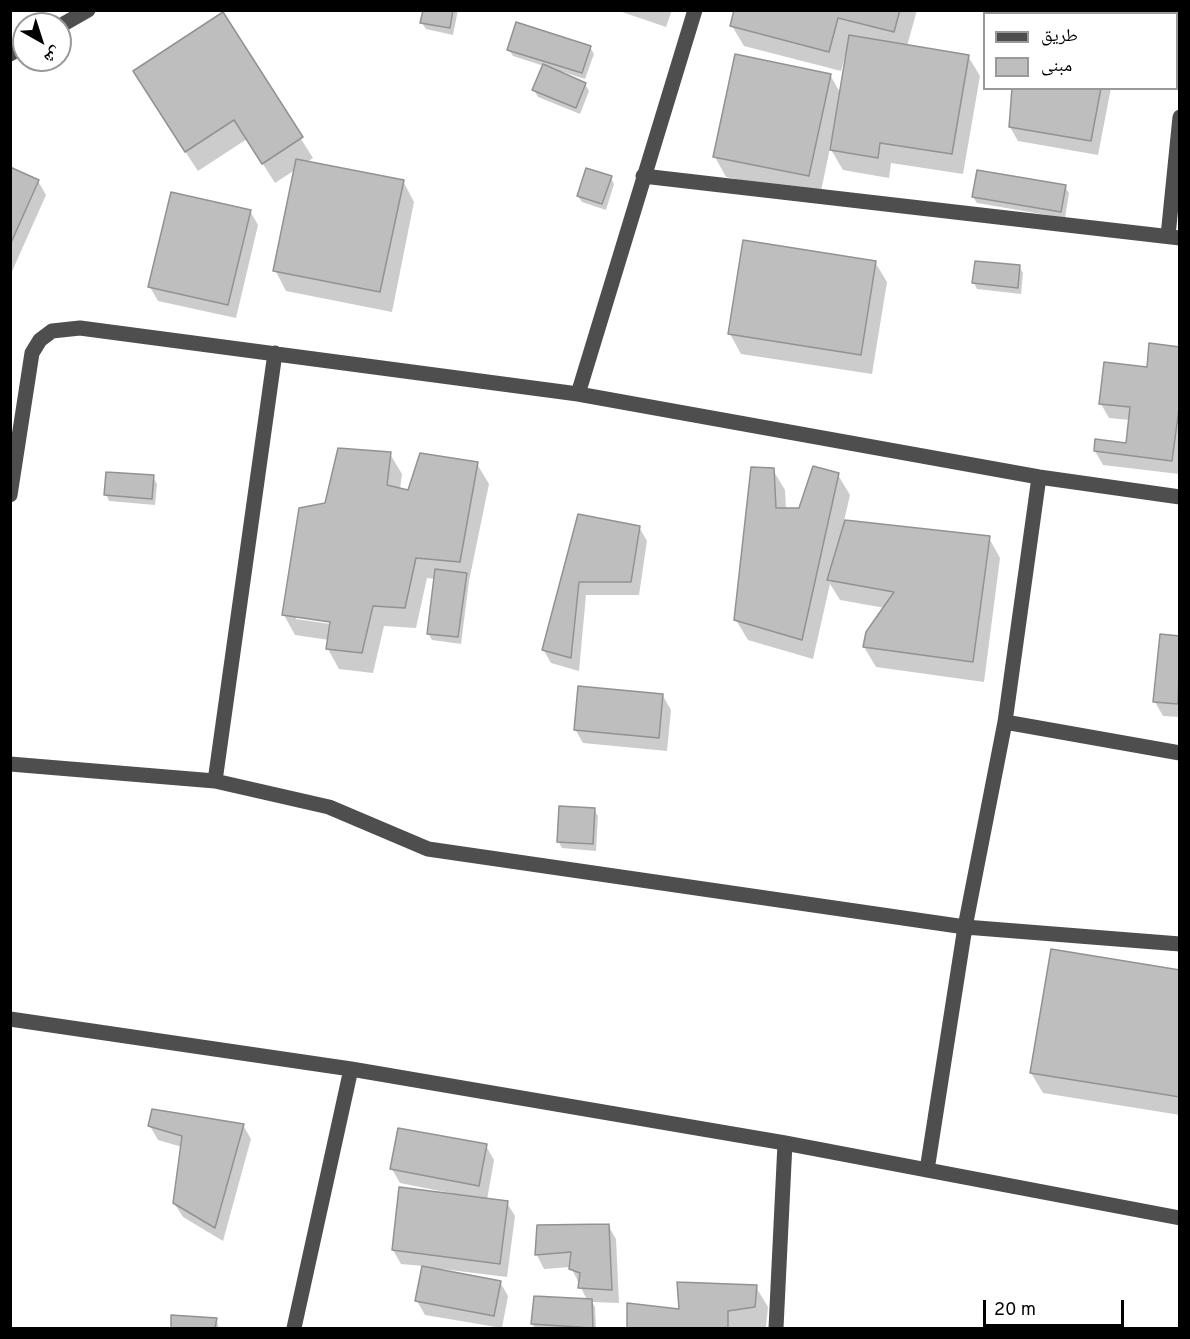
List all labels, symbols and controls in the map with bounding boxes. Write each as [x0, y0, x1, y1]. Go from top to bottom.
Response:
north arrow [12, 12, 72, 72]
legend [983, 12, 1178, 90]
text: طريق [1041, 25, 1078, 48]
text: ش [39, 41, 65, 68]
text: مبنى [1041, 55, 1072, 78]
scale bar [986, 1288, 1127, 1326]
text: 20 m [994, 1299, 1036, 1322]

